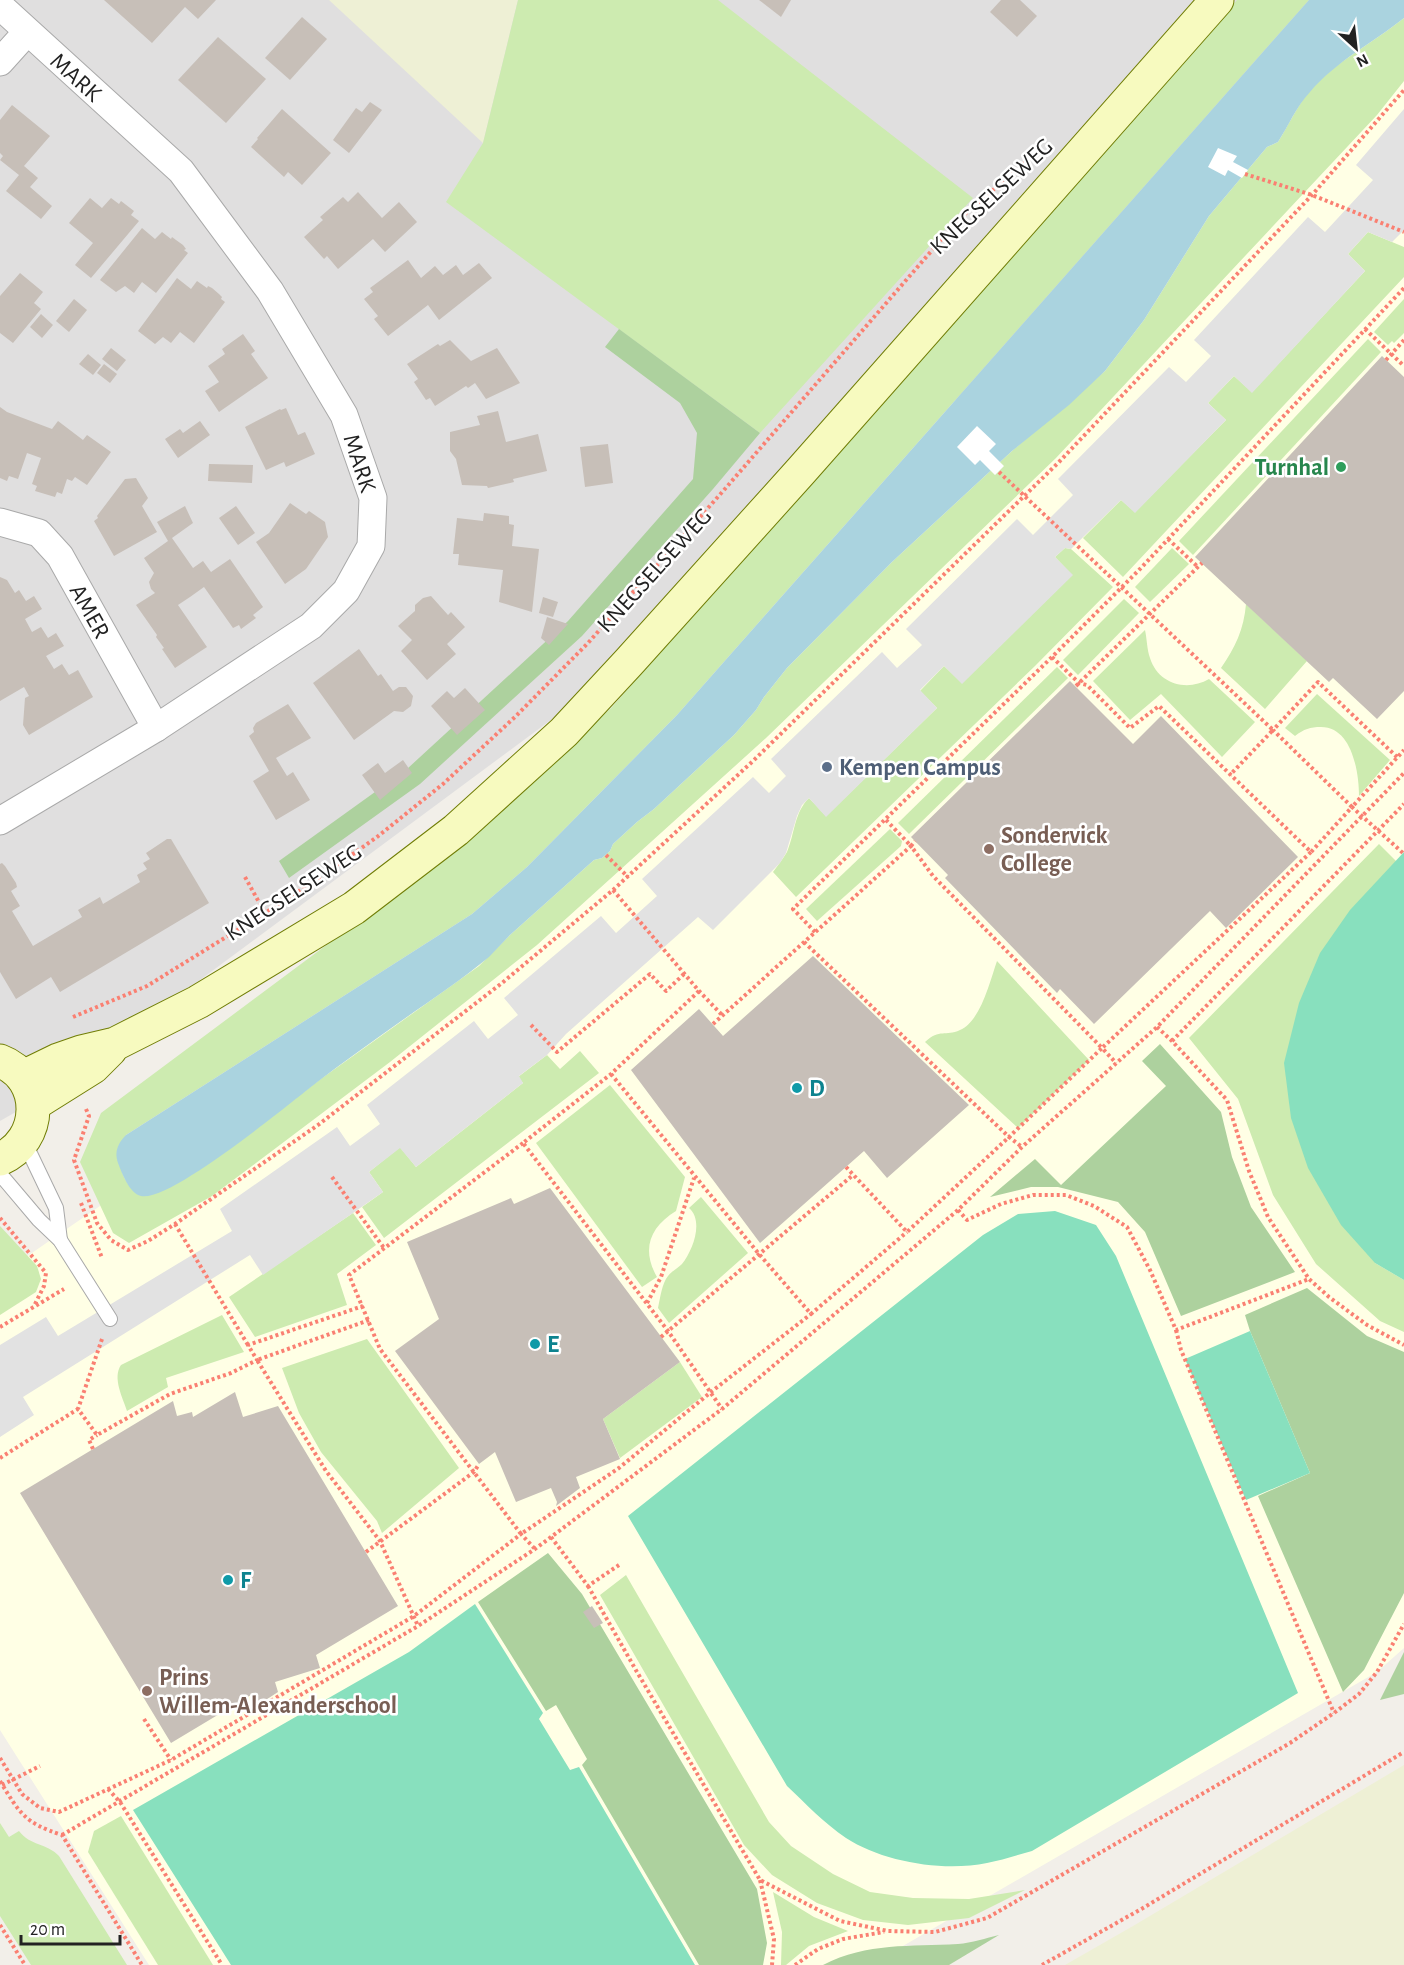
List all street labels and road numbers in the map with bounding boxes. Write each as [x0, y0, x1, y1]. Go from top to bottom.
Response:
street label: MARK [45, 49, 106, 107]
street label: KNEGSELSEWEG [926, 134, 1058, 259]
street label: MARK [338, 431, 380, 496]
street label: KNEGSELSEWEG [593, 504, 716, 637]
street label: AMER [65, 580, 114, 643]
street label: KNEGSELSEWEG [221, 840, 366, 946]

